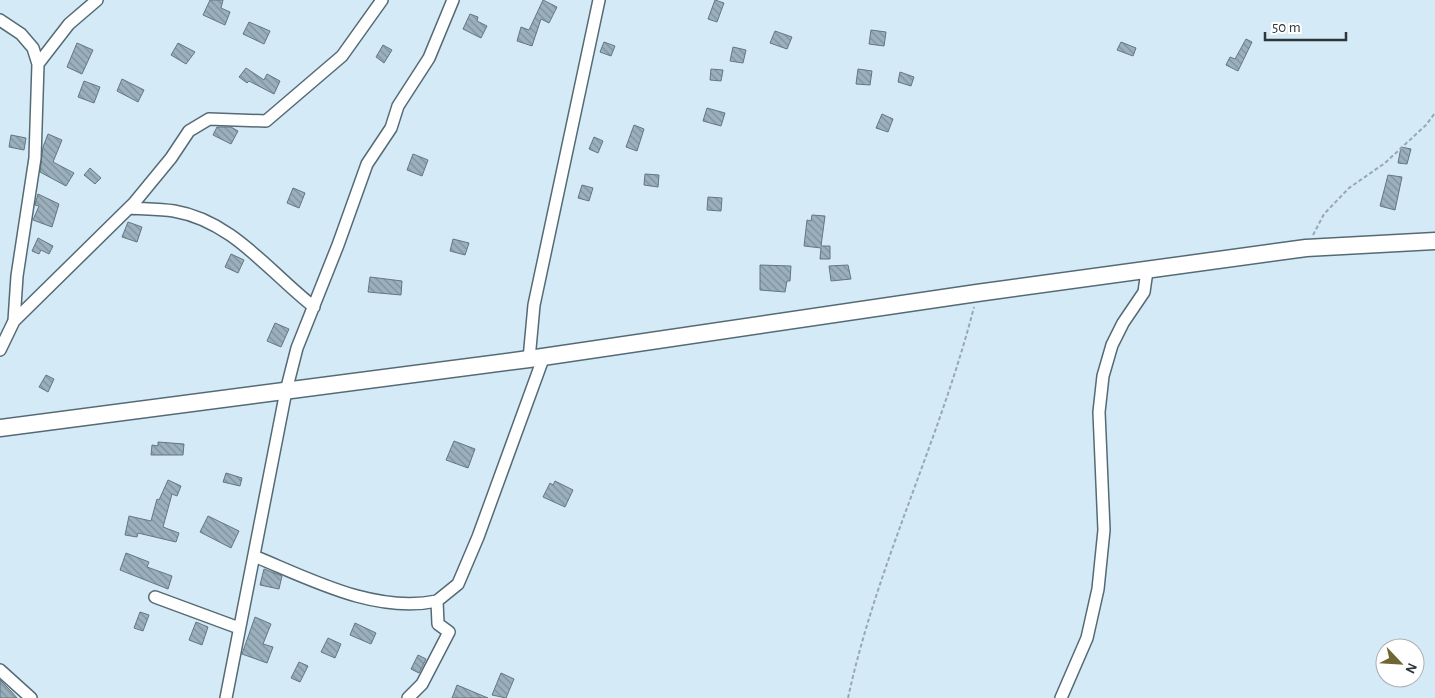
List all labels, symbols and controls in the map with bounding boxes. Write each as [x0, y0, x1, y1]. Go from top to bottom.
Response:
scale bar [1265, 10, 1346, 42]
text: 50 m [1272, 20, 1301, 35]
north arrow [1375, 638, 1425, 688]
text: N [1402, 661, 1419, 675]

